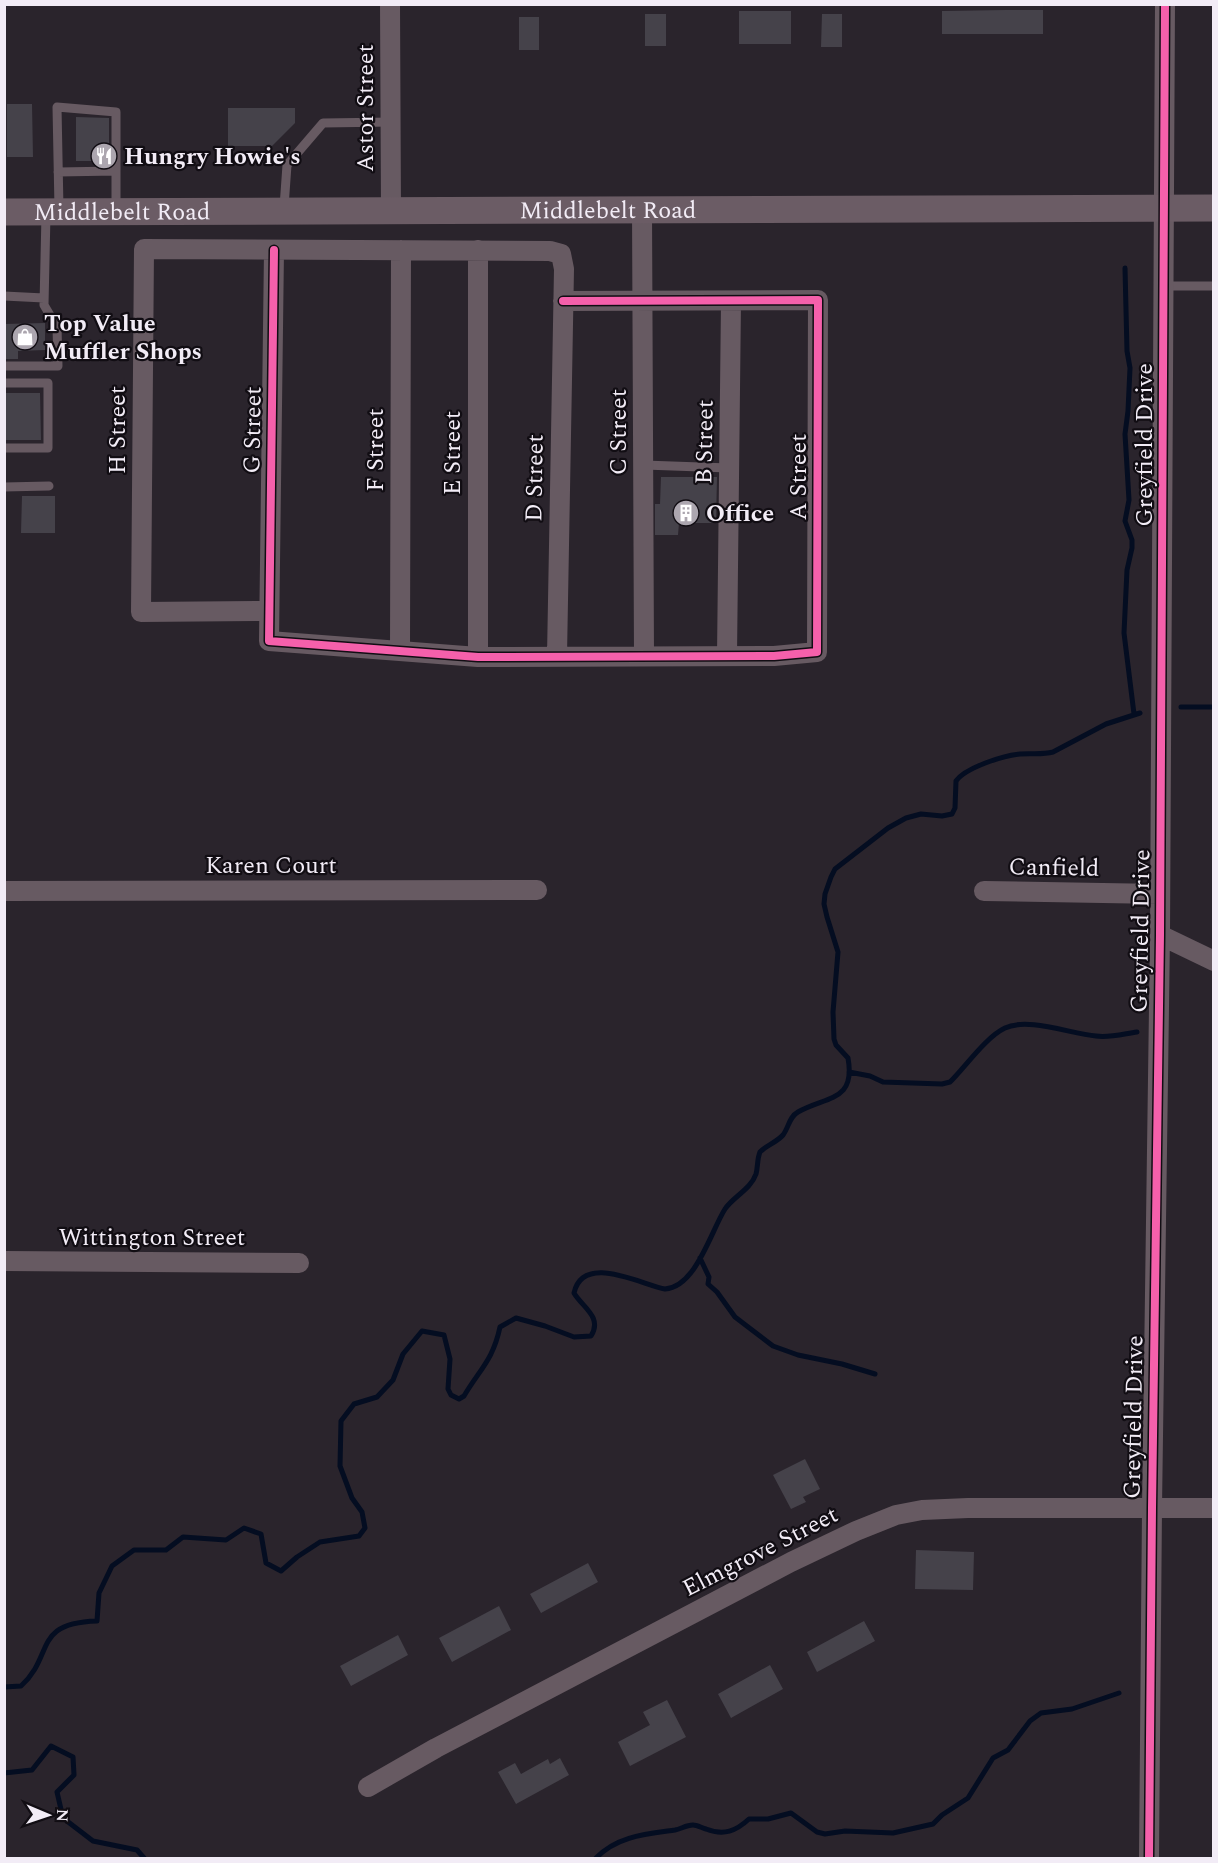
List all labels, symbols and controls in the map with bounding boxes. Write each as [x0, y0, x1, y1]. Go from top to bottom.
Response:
street label: Astor Street [348, 44, 384, 172]
place label: Hungry Howie's [124, 139, 301, 175]
restaurant icon: Hungry Howie's [89, 141, 119, 171]
street label: Middlebelt Road [519, 193, 697, 229]
street label: Middlebelt Road [33, 194, 211, 231]
place label: Top Value Muffler Shops [44, 306, 202, 370]
shop icon: Top Value Muffler Shops [10, 322, 40, 352]
street label: Greyfield Drive [1127, 363, 1163, 527]
street label: H Street [100, 386, 136, 474]
street label: G Street [234, 386, 272, 474]
street label: C Street [601, 389, 637, 475]
street label: B Street [686, 399, 724, 485]
street label: F Street [358, 408, 394, 492]
street label: E Street [435, 411, 471, 495]
street label: D Street [516, 434, 554, 522]
street label: A Street [781, 434, 817, 520]
place label: Office [706, 496, 774, 532]
building icon: Office [671, 498, 701, 528]
street label: Karen Court [205, 848, 337, 884]
street label: Canfield [1008, 849, 1100, 887]
street label: Greyfield Drive [1122, 849, 1160, 1013]
street label: Wittington Street [59, 1220, 245, 1256]
street label: Greyfield Drive [1115, 1335, 1153, 1499]
street label: Elmgrove Street [676, 1497, 845, 1607]
north arrow [18, 1785, 78, 1845]
text: N [50, 1809, 74, 1822]

